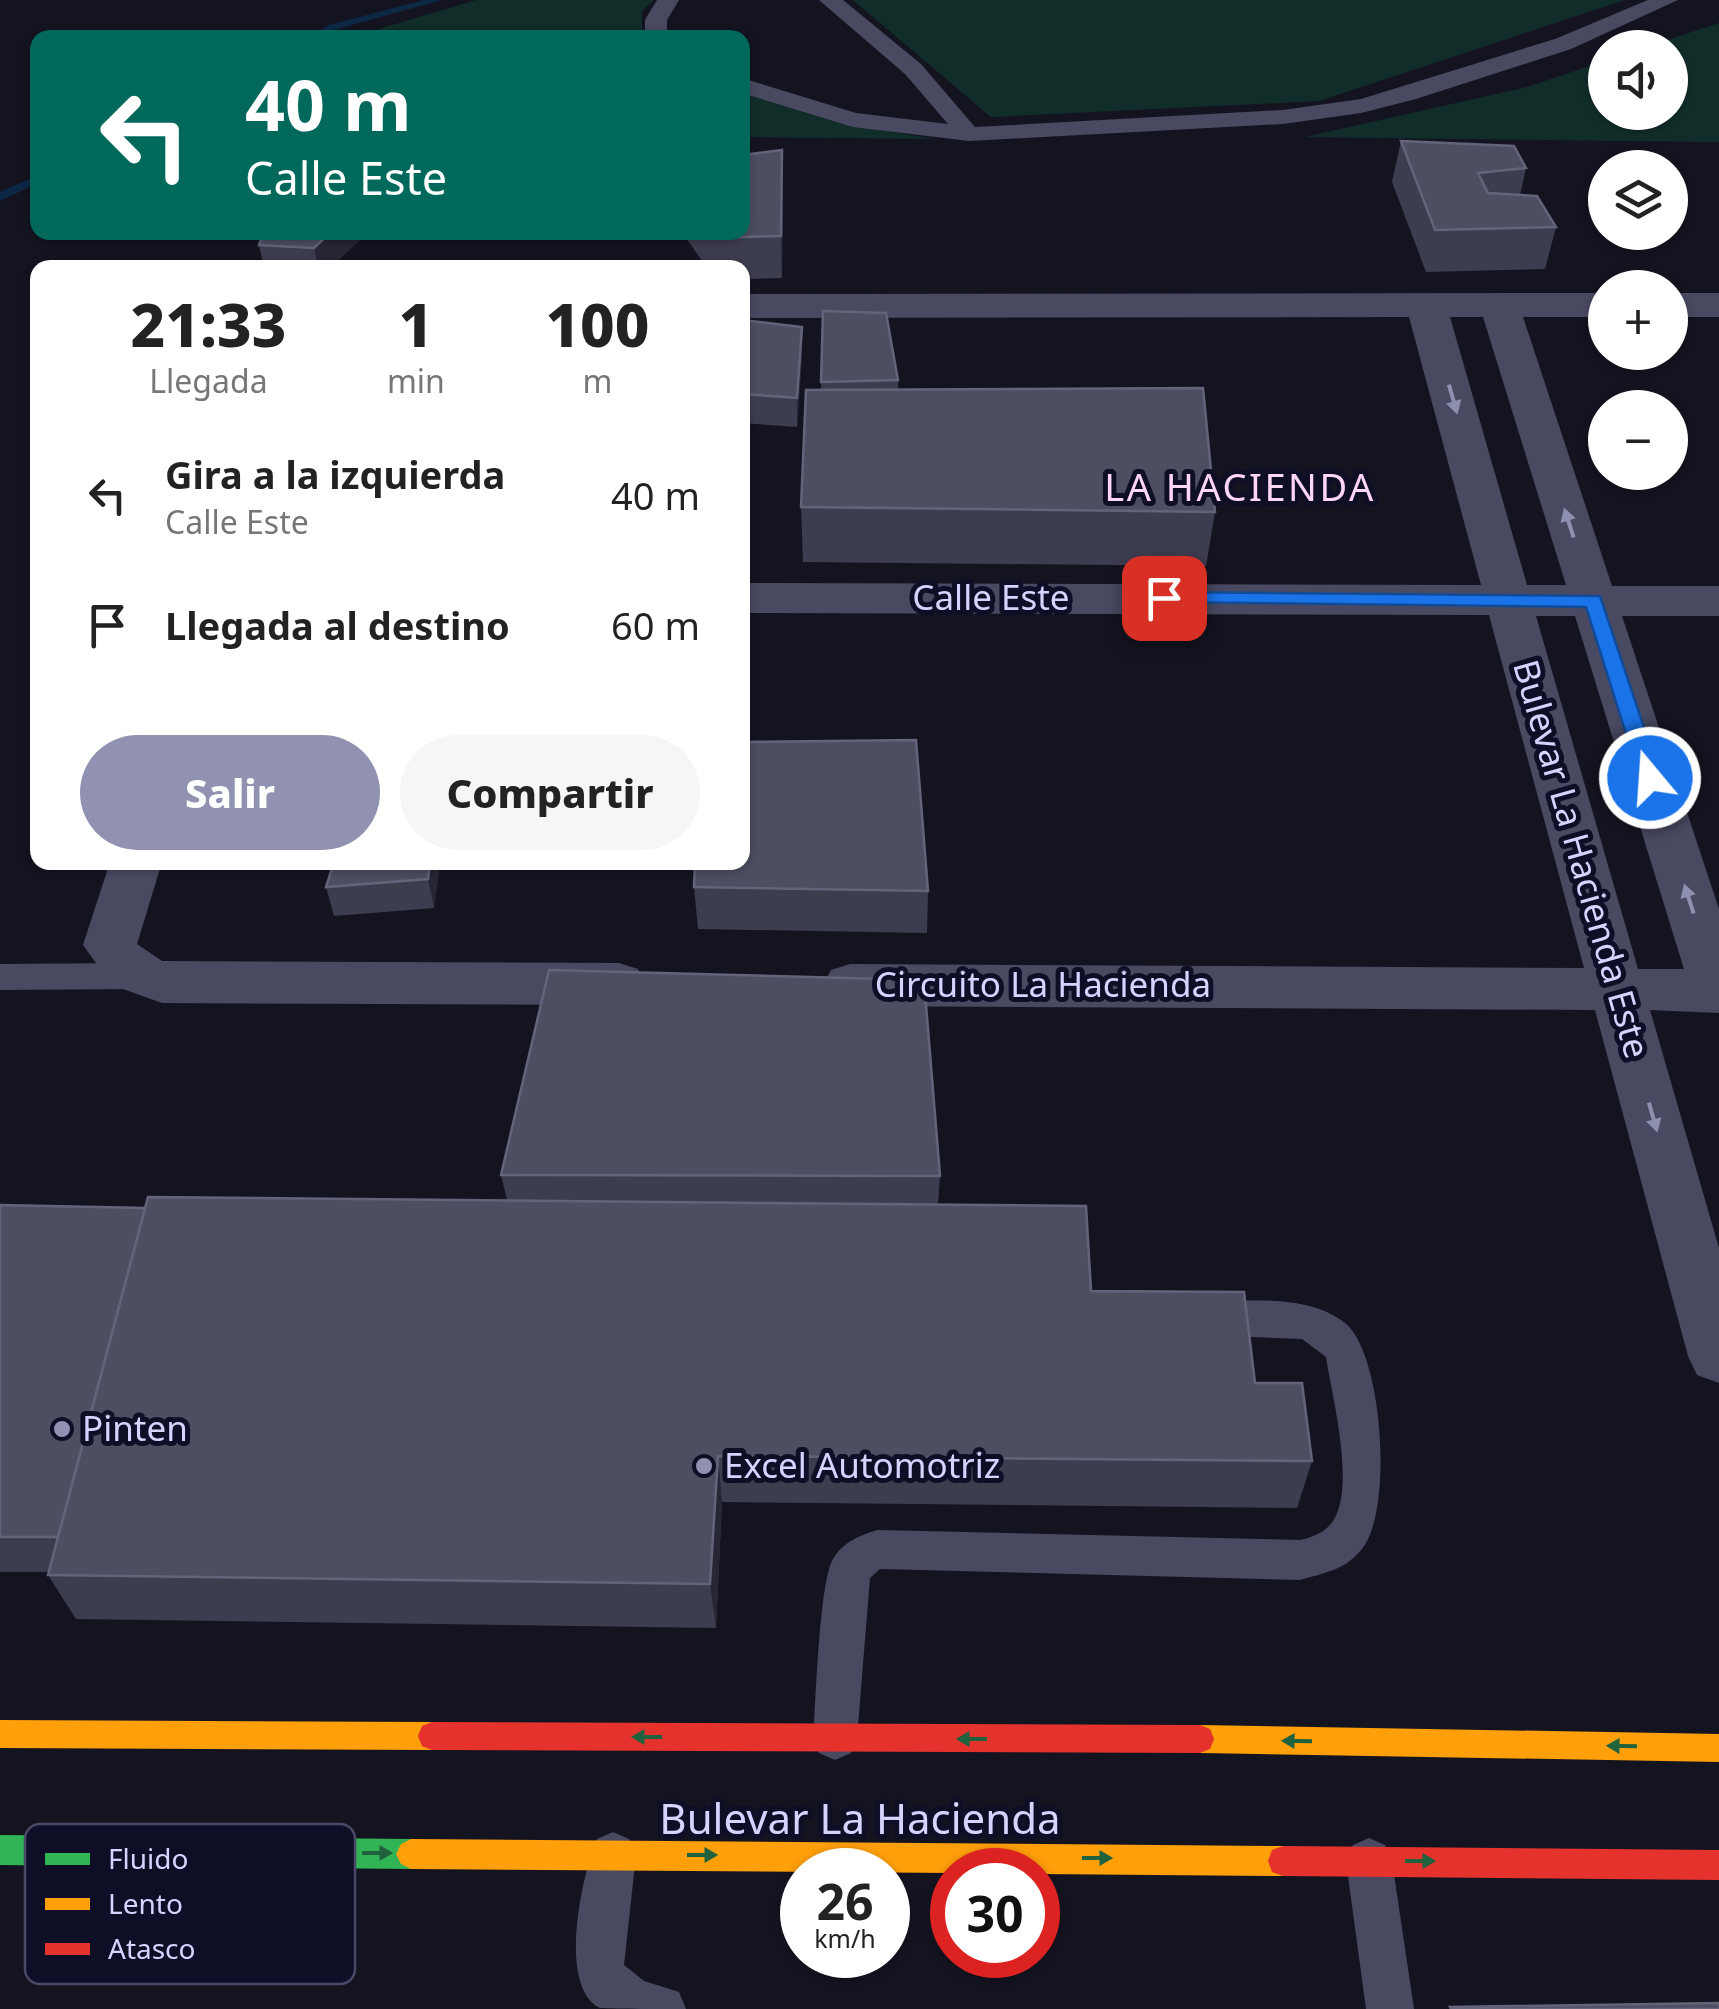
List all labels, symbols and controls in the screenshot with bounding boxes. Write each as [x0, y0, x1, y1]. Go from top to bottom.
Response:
map controls [1588, 30, 1688, 490]
button: sound [1588, 30, 1688, 130]
text: 40 m [245, 56, 412, 152]
icon: left [80, 70, 210, 200]
text: Calle Este [245, 147, 447, 208]
button: layers [1588, 150, 1688, 250]
button: + [1588, 270, 1688, 370]
text: 21:33 [131, 283, 286, 365]
text: 1 [399, 283, 433, 365]
text: 100 [545, 283, 649, 365]
text: Llegada [149, 359, 268, 402]
text: min [387, 359, 445, 402]
text: m [582, 359, 612, 402]
one-way arrow [1445, 384, 1461, 415]
button: − [1588, 390, 1688, 490]
text: Gira a la izquierda [165, 448, 505, 500]
district label: LA HACIENDA [1104, 460, 1376, 512]
icon: left [80, 468, 135, 523]
text: 40 m [611, 469, 700, 521]
text: Calle Este [165, 500, 309, 543]
one-way arrow [1560, 508, 1575, 538]
pin [1122, 556, 1207, 641]
icon: arrive [1137, 571, 1192, 626]
street label: Calle Este [912, 573, 1070, 620]
icon: arrive [80, 598, 135, 653]
text: Llegada al destino [165, 599, 510, 651]
text: 60 m [611, 599, 700, 651]
street label: Bulevar La Hacienda Este [1503, 654, 1662, 1063]
position arrow [1598, 726, 1702, 830]
button: Salir [80, 735, 380, 850]
button: Compartir [400, 735, 700, 850]
one-way arrow [1681, 884, 1696, 914]
street label: Circuito La Hacienda [875, 960, 1211, 1007]
one-way arrow [1645, 1102, 1661, 1133]
place label: Pinten [82, 1404, 188, 1451]
marker: Pinten [51, 1418, 73, 1440]
place label: Excel Automotriz [724, 1441, 1000, 1488]
marker: Excel Automotriz [693, 1455, 715, 1477]
one-way arrow [630, 1729, 662, 1745]
one-way arrow [955, 1730, 987, 1746]
one-way arrow [1280, 1732, 1312, 1748]
one-way arrow [1605, 1738, 1637, 1754]
street label: Bulevar La Hacienda [659, 1789, 1061, 1846]
legend [25, 1824, 355, 1984]
text: Fluido [108, 1839, 188, 1877]
one-way arrow [362, 1845, 394, 1861]
one-way arrow [687, 1847, 719, 1863]
speed limit sign: 30 [930, 1848, 1060, 1978]
one-way arrow [1082, 1851, 1114, 1867]
one-way arrow [1405, 1853, 1437, 1869]
text: 26 [816, 1867, 874, 1935]
text: Lento [108, 1884, 183, 1922]
text: km/h [814, 1921, 876, 1955]
text: Atasco [108, 1929, 196, 1967]

